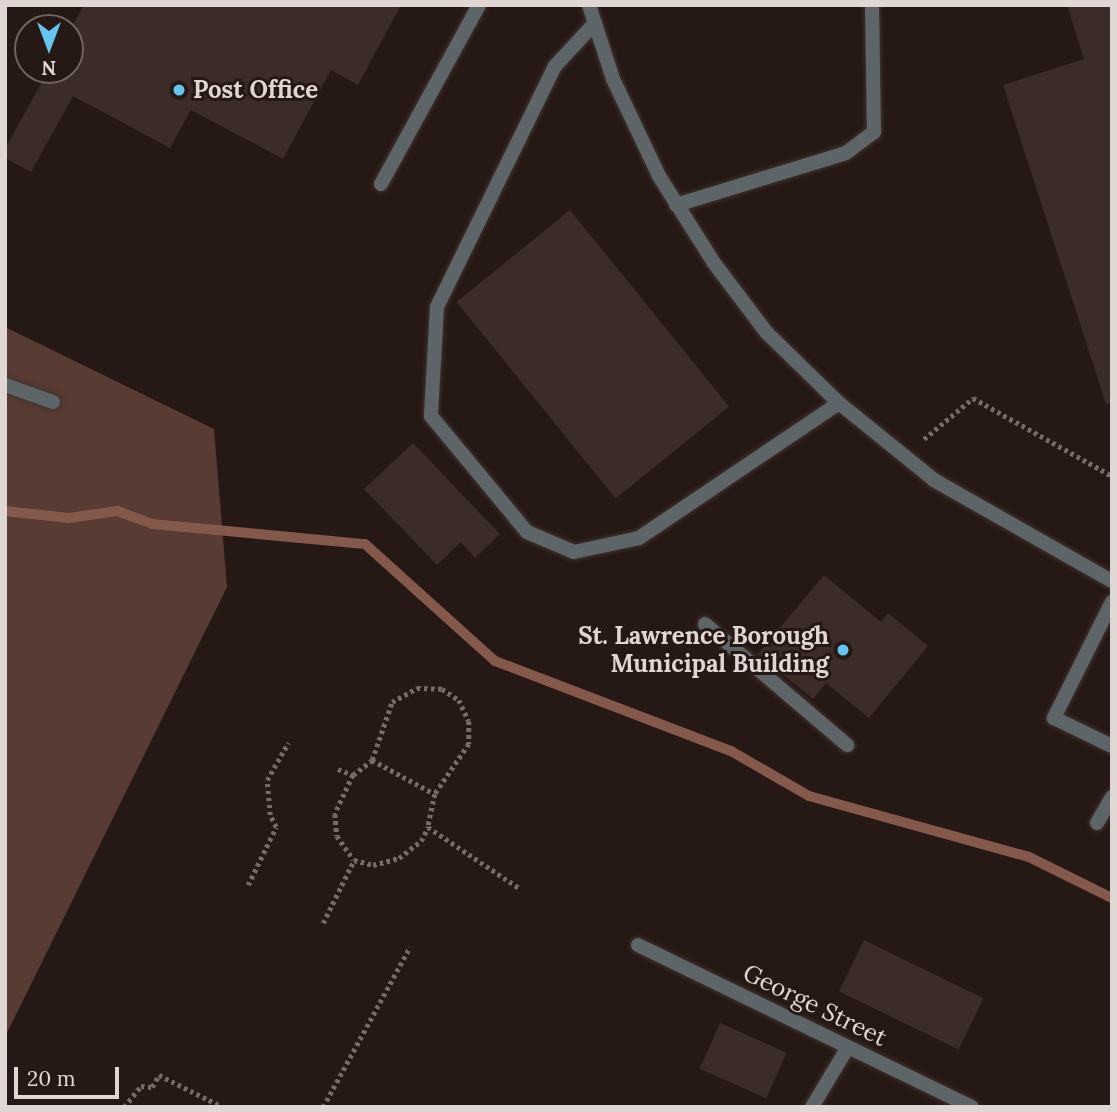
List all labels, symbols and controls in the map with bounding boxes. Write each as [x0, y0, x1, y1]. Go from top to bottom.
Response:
north arrow [14, 14, 84, 84]
text: N [42, 56, 56, 80]
place label: Post Office [193, 76, 318, 104]
marker: Post Office [171, 82, 187, 98]
place label: St. Lawrence Borough Municipal Building [578, 622, 829, 678]
marker: St. Lawrence Borough Municipal Building [835, 642, 851, 658]
street label: George Street [739, 958, 891, 1052]
scale bar [18, 1052, 122, 1096]
text: 20 m [27, 1065, 76, 1092]

